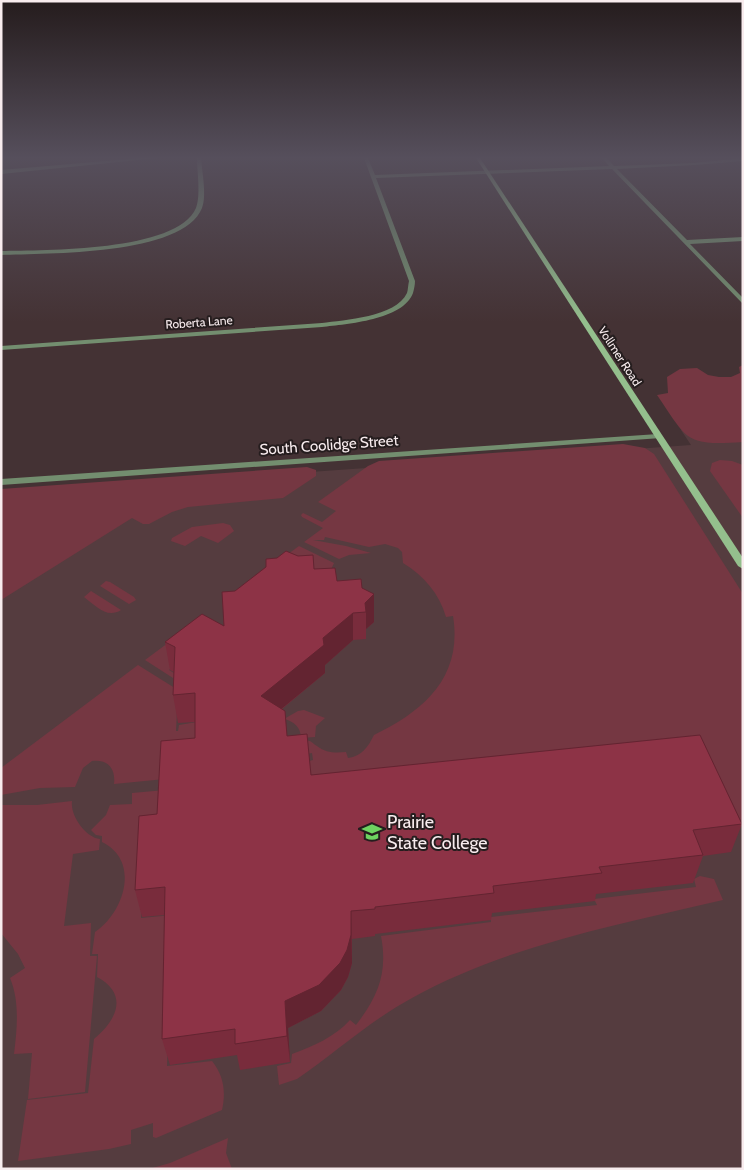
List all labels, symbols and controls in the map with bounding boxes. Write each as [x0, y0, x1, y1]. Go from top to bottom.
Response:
street label: Roberta Lane [165, 312, 233, 332]
street label: Vollmer Road [595, 323, 645, 389]
street label: South Coolidge Street [259, 431, 399, 459]
place label: Prairie State College [387, 811, 488, 854]
school or university icon: Prairie State College [361, 821, 383, 843]

